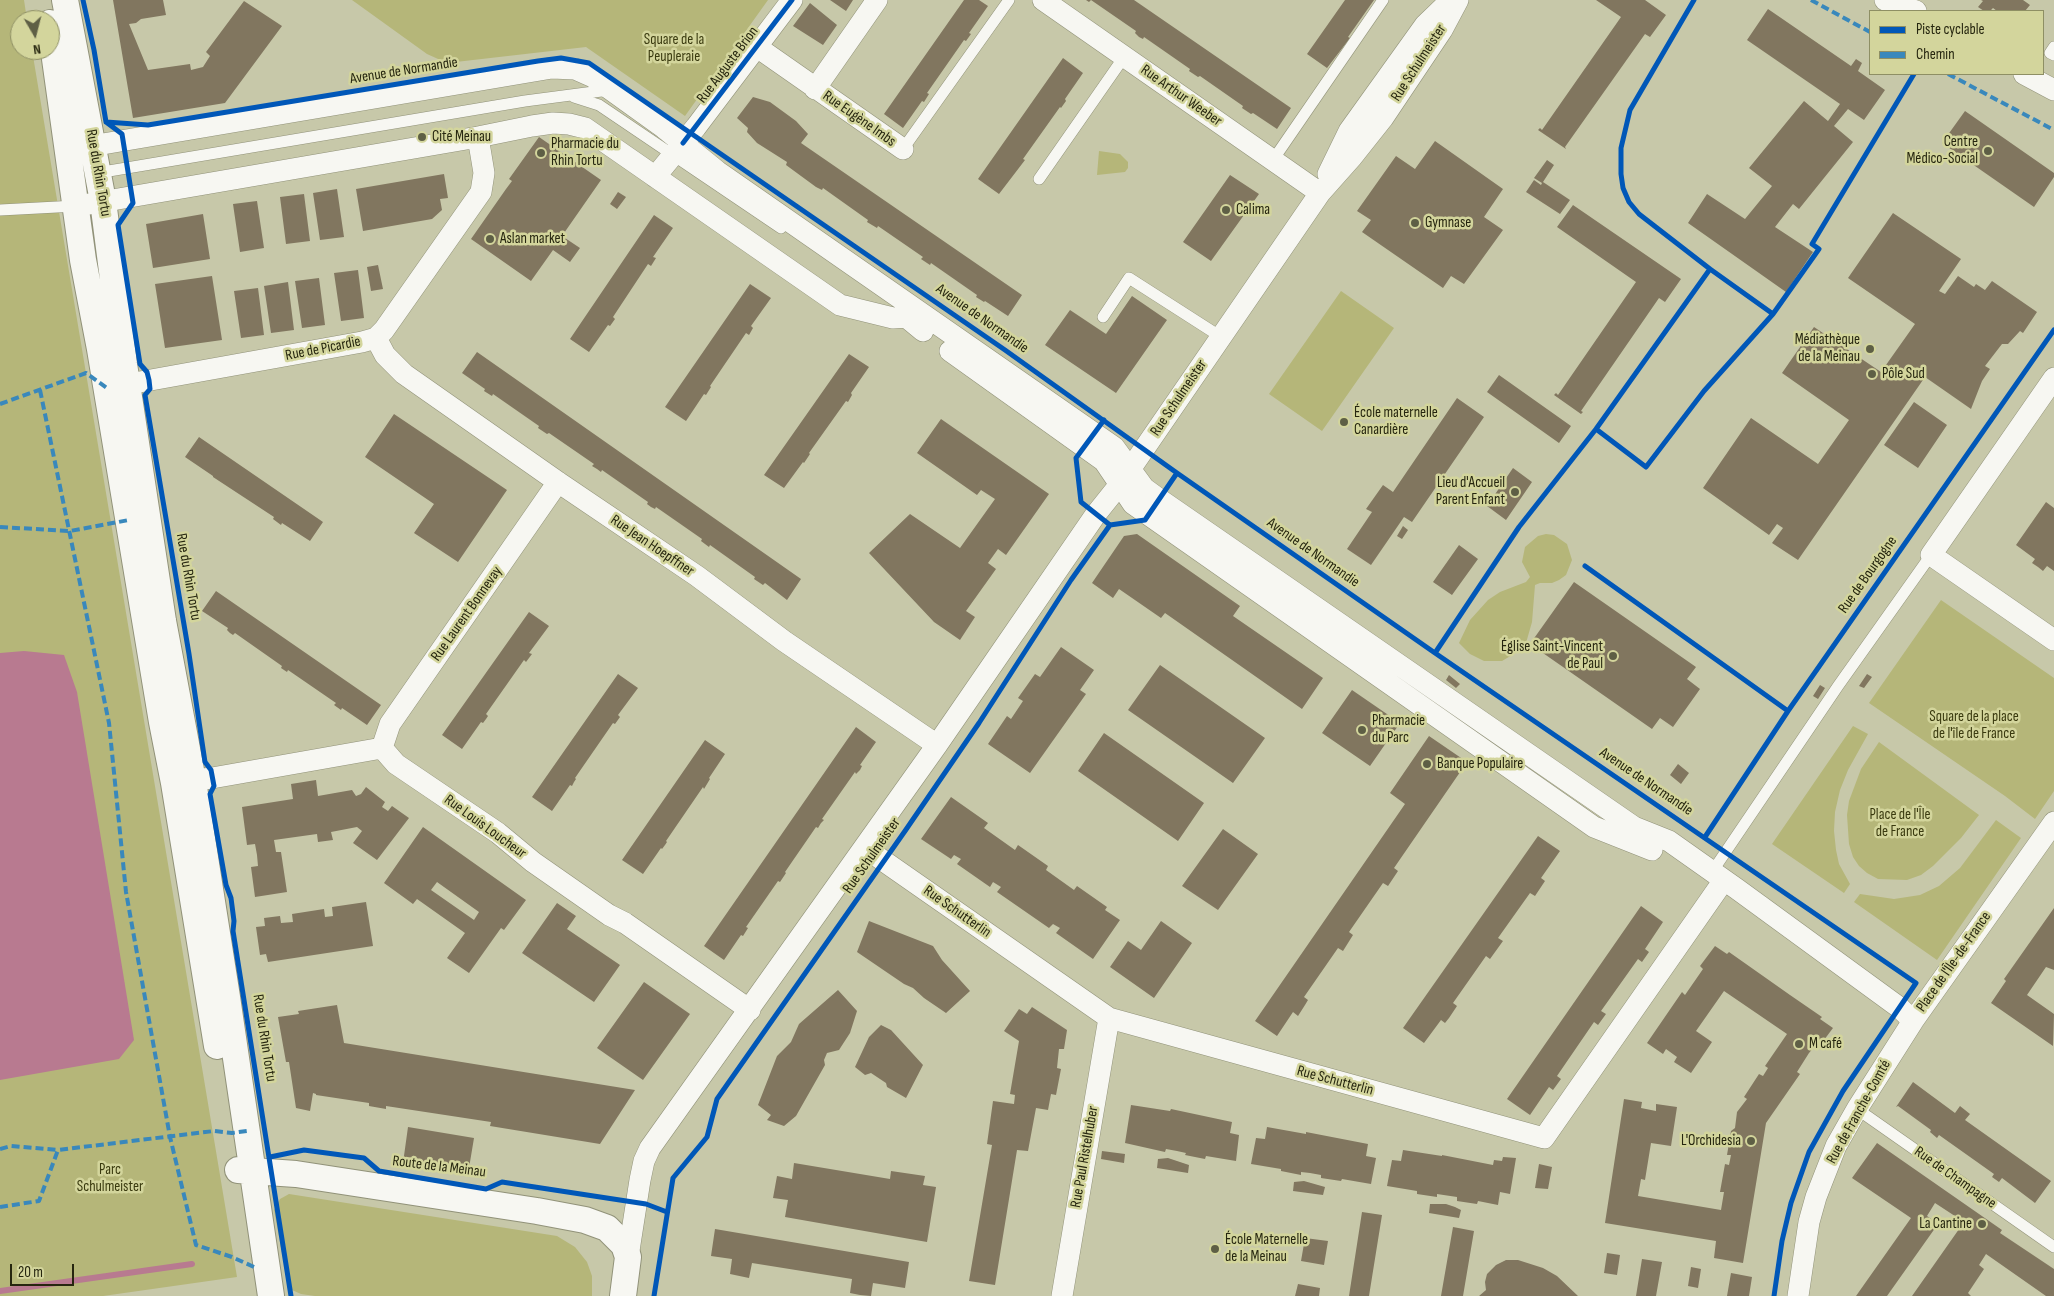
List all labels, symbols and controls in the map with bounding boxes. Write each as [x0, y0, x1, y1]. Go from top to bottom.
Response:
north arrow [10, 10, 60, 60]
legend [1869, 10, 2044, 75]
text: Piste cyclable [1916, 20, 1985, 39]
street label: Rue Schulmeister [1387, 21, 1451, 105]
street label: Rue Auguste Brion [693, 23, 763, 107]
park label: Square de la Peupleraie [644, 31, 704, 66]
text: N [32, 40, 42, 58]
text: Chemin [1916, 45, 1955, 64]
street label: Avenue de Normandie [349, 54, 459, 88]
street label: Rue Arthur Weeber [1137, 61, 1225, 131]
street label: Rue Eugène Imbs [819, 87, 899, 151]
street label: Rue du Rhin Tortu [81, 128, 115, 218]
place label: Cité Meinau [432, 128, 491, 146]
marker: Cité Meinau [416, 131, 428, 143]
place label: Centre Médico-Social [1906, 133, 1978, 168]
place label: Pharmacie du Rhin Tortu [551, 135, 619, 170]
marker: Centre Médico-Social [1982, 145, 1994, 157]
marker: Pharmacie du Rhin Tortu [535, 147, 547, 159]
place label: Calima [1236, 201, 1270, 219]
marker: Calima [1220, 204, 1232, 216]
place label: Gymnase [1425, 214, 1471, 232]
marker: Gymnase [1409, 217, 1421, 229]
place label: Aslan market [500, 230, 565, 248]
marker: Aslan market [484, 233, 496, 245]
street label: Avenue de Normandie [932, 280, 1032, 358]
place label: Médiathèque de la Meinau [1795, 331, 1860, 366]
street label: Rue de Picardie [284, 333, 362, 365]
marker: Médiathèque de la Meinau [1864, 343, 1876, 355]
street label: Rue Schulmeister [1147, 356, 1211, 440]
place label: Pôle Sud [1882, 365, 1925, 383]
marker: Pôle Sud [1866, 368, 1878, 380]
place label: École maternelle Canardière [1354, 404, 1438, 439]
marker: École maternelle Canardière [1338, 416, 1350, 428]
place label: Lieu d'Accueil Parent Enfant [1436, 474, 1505, 509]
marker: Lieu d'Accueil Parent Enfant [1509, 486, 1521, 498]
street label: Rue Jean Hoepffner [607, 512, 697, 580]
street label: Avenue de Normandie [1263, 514, 1363, 592]
street label: Rue du Rhin Tortu [171, 532, 205, 622]
street label: Rue de Bourgogne [1835, 533, 1901, 617]
street label: Rue Laurent Bonnevay [428, 563, 506, 665]
place label: Église Saint-Vincent de Paul [1501, 638, 1603, 673]
marker: Église Saint-Vincent de Paul [1607, 650, 1619, 662]
park label: Square de la place de l'île de France [1929, 708, 2019, 743]
place label: Pharmacie du Parc [1372, 712, 1425, 747]
marker: Pharmacie du Parc [1356, 724, 1368, 736]
street label: Avenue de Normandie [1596, 744, 1696, 820]
place label: Banque Populaire [1437, 755, 1523, 773]
marker: Banque Populaire [1421, 758, 1433, 770]
street label: Rue Louis Loucheur [440, 791, 530, 863]
park label: Place de l'Île de France [1870, 806, 1930, 841]
street label: Rue Schulmeister [839, 815, 905, 897]
street label: Rue Schutterlin [920, 882, 994, 942]
street label: Place de l'Île-de-France [1913, 908, 1995, 1016]
street label: Rue du Rhin Tortu [248, 993, 280, 1083]
place label: M café [1809, 1035, 1842, 1053]
marker: M café [1793, 1038, 1805, 1050]
street label: Rue de Franche-Comté [1823, 1057, 1895, 1167]
street label: Rue Schutterlin [1295, 1062, 1375, 1100]
street label: Rue Paul Ristelhuber [1067, 1105, 1103, 1209]
place label: L'Orchidesia [1681, 1132, 1741, 1150]
marker: L'Orchidesia [1745, 1135, 1757, 1147]
street label: Rue de Champagne [1911, 1143, 1999, 1213]
street label: Route de la Meinau [391, 1152, 487, 1182]
park label: Parc Schulmeister [77, 1161, 143, 1196]
place label: La Cantine [1919, 1215, 1972, 1233]
marker: La Cantine [1976, 1218, 1988, 1230]
place label: École Maternelle de la Meinau [1225, 1231, 1308, 1266]
marker: École Maternelle de la Meinau [1209, 1243, 1221, 1255]
scale bar [12, 1254, 76, 1286]
text: 20 m [18, 1263, 43, 1282]

